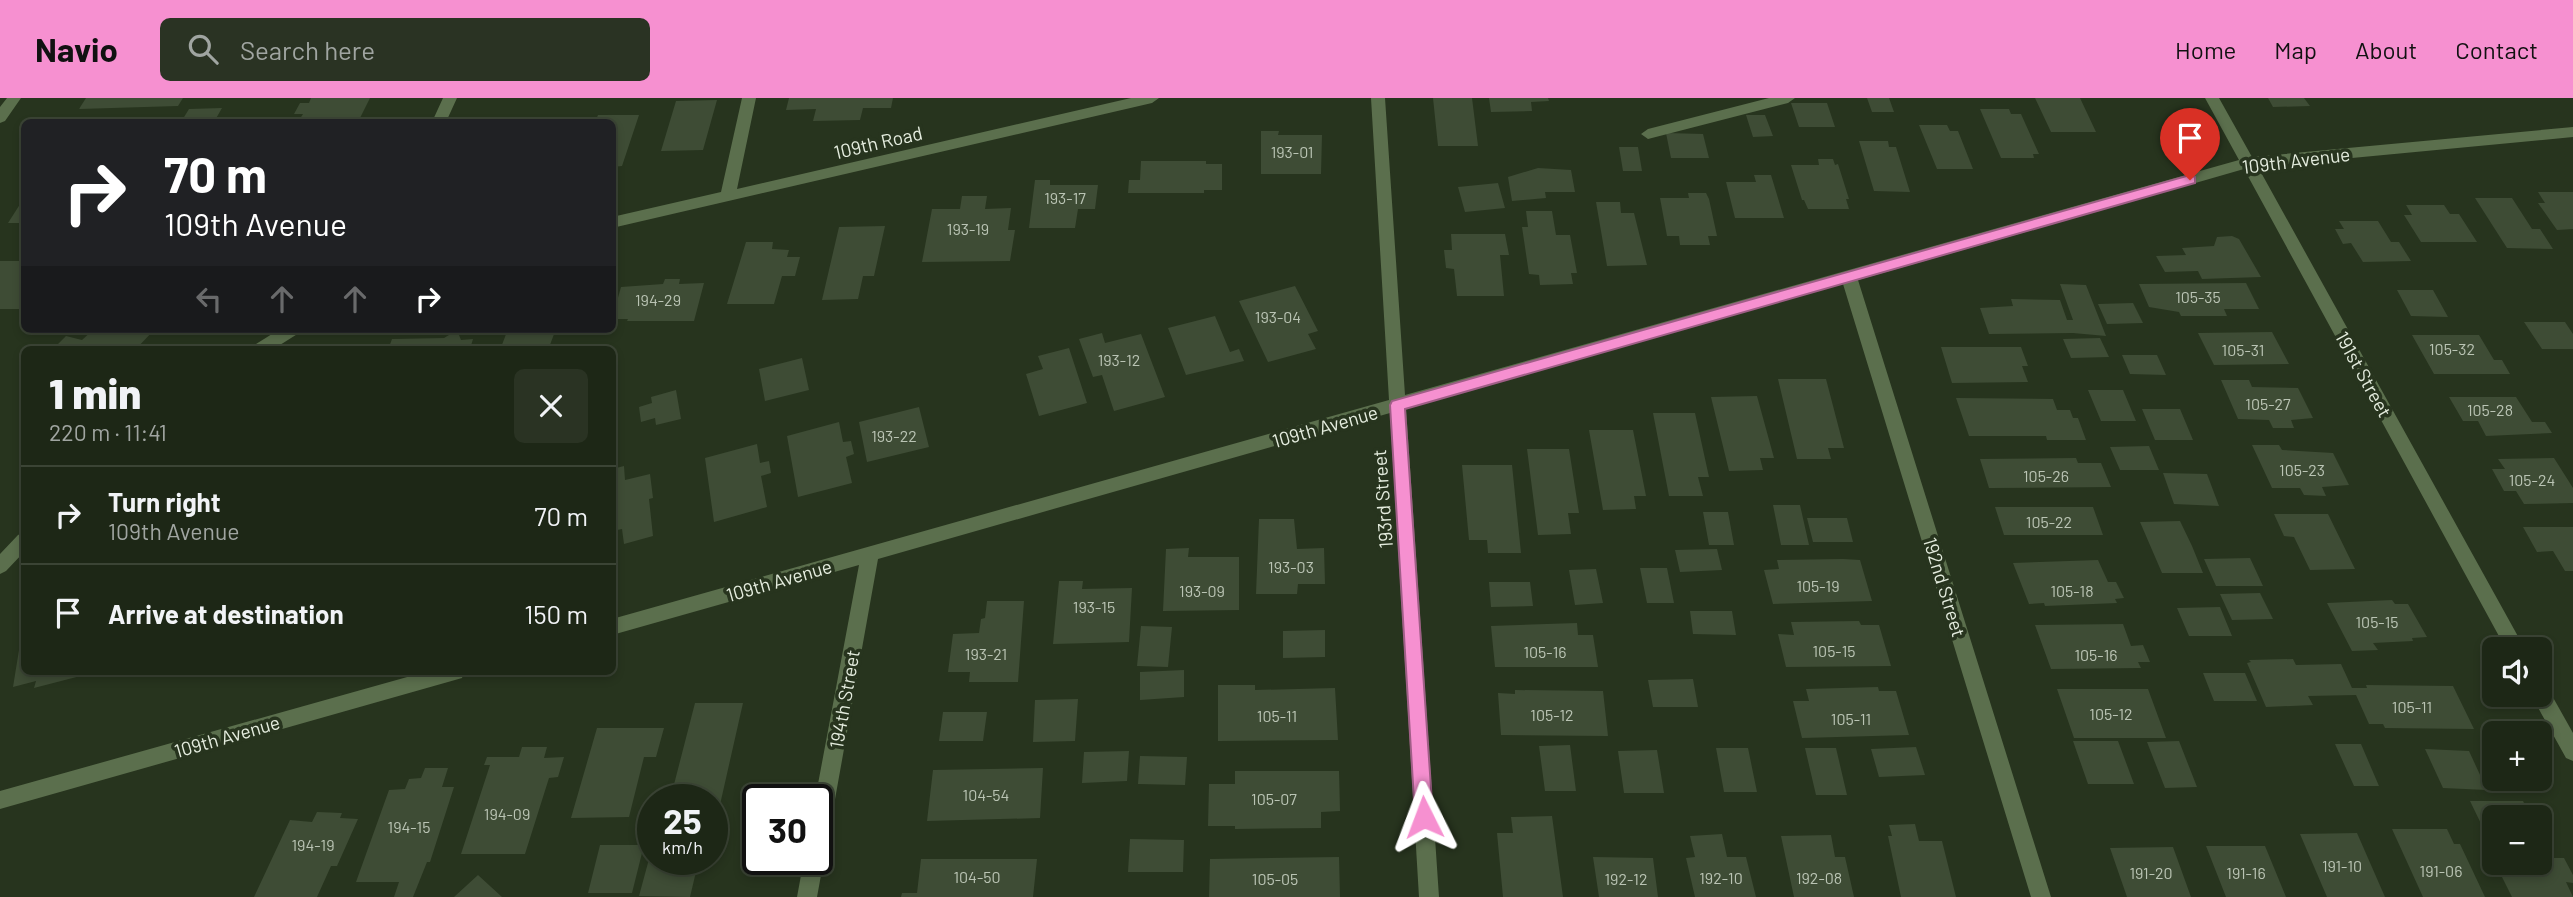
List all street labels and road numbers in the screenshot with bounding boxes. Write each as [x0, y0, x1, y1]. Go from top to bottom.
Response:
street label: 109th Road [831, 121, 925, 163]
street label: 109th Avenue [2241, 142, 2351, 178]
street label: 191st Street [2331, 327, 2397, 421]
street label: 109th Avenue [1270, 400, 1380, 452]
street label: 193rd Street [1367, 449, 1397, 549]
street label: 192nd Street [1919, 534, 1971, 640]
street label: 109th Avenue [724, 554, 834, 606]
street label: 194th Street [824, 648, 864, 750]
street label: 109th Avenue [172, 710, 282, 762]

